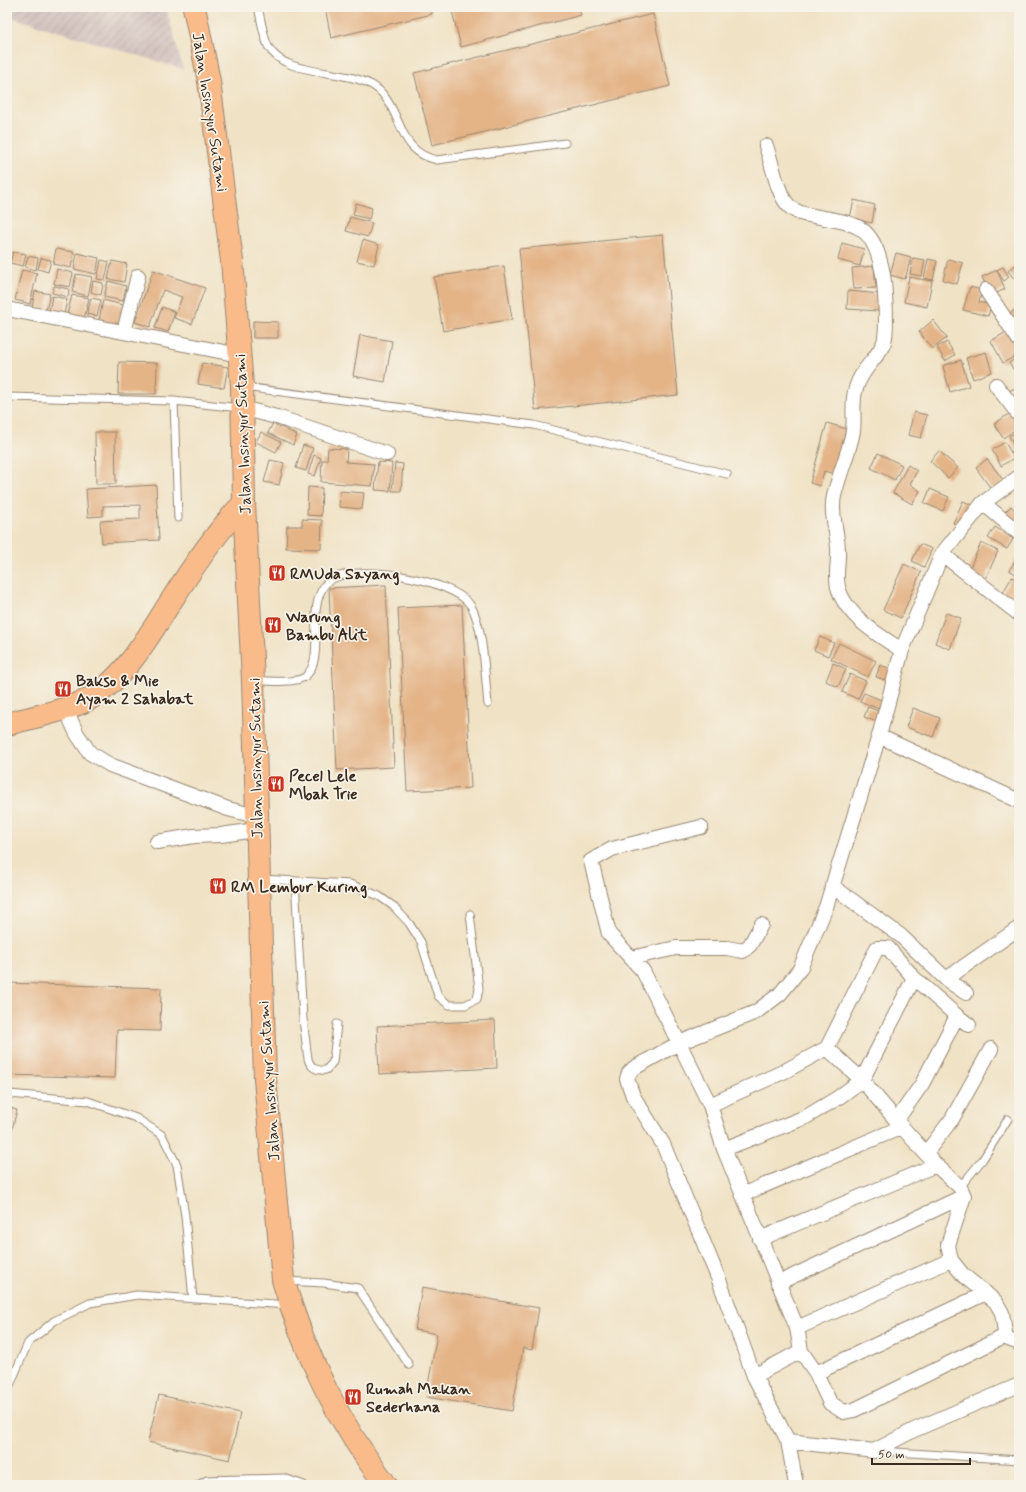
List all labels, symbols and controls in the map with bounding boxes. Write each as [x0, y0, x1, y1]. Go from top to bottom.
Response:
street label: Jalan Insinyur Sutami [187, 31, 232, 193]
street label: Jalan Insinyur Sutami [230, 353, 257, 515]
restaurant icon: RMUda Sayang [267, 563, 287, 583]
place label: RMUda Sayang [290, 564, 400, 586]
place label: Warung Bambu Alit [285, 607, 368, 646]
restaurant icon: Warung Bambu Alit [263, 615, 283, 635]
place label: Bakso & Mie Ayam 2 Sahabat [76, 671, 194, 710]
street label: Jalan Insinyur Sutami [245, 677, 268, 839]
restaurant icon: Bakso & Mie Ayam 2 Sahabat [53, 679, 73, 699]
place label: Pecel Lele Mbak Trie [289, 766, 358, 805]
restaurant icon: Pecel Lele Mbak Trie [266, 774, 286, 794]
restaurant icon: RM Lembur Kuring [208, 876, 228, 896]
place label: RM Lembur Kuring [231, 877, 367, 899]
street label: Jalan Insinyur Sutami [253, 1000, 286, 1162]
place label: Rumah Makan Sederhana [366, 1379, 471, 1418]
restaurant icon: Rumah Makan Sederhana [343, 1387, 363, 1407]
scale bar [872, 1440, 970, 1466]
text: 50 m [878, 1447, 905, 1463]

